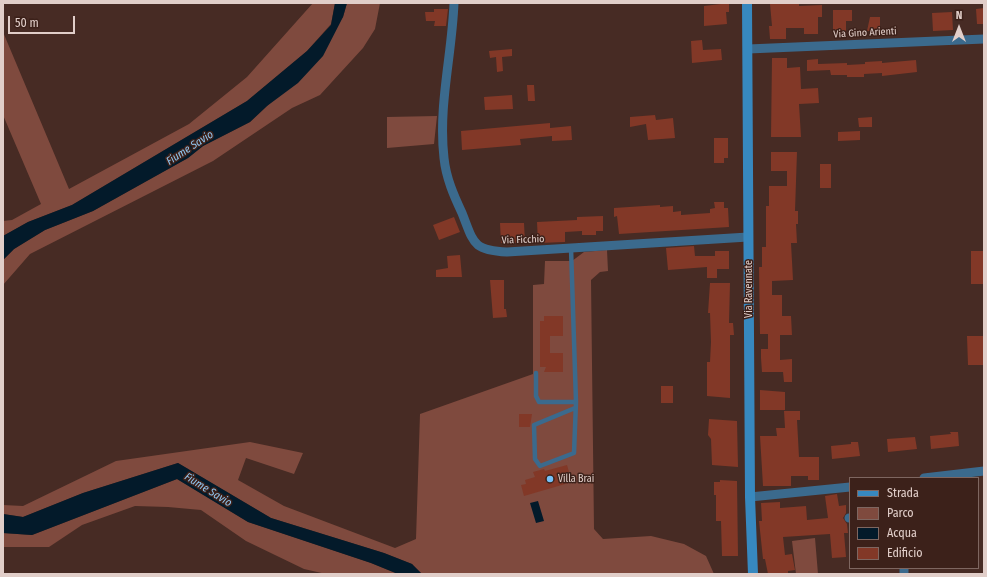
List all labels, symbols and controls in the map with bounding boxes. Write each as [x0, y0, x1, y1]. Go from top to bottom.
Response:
scale bar [10, 8, 77, 34]
north arrow [939, 8, 979, 48]
text: N [956, 9, 962, 22]
text: 50 m [15, 16, 39, 30]
street label: Via Gino Arienti [833, 25, 897, 41]
water label: Fiume Savio [164, 128, 216, 168]
street label: Via Ficchio [501, 233, 545, 247]
street label: Via Ravennate [743, 260, 755, 318]
water label: Fiume Savio [182, 470, 234, 510]
place label: Villa Brai [558, 473, 594, 485]
marker: Villa Brai [545, 474, 555, 484]
legend [849, 477, 979, 569]
text: Strada [887, 486, 919, 500]
text: Parco [887, 506, 914, 520]
text: Acqua [887, 526, 917, 540]
text: Edificio [887, 546, 923, 560]

